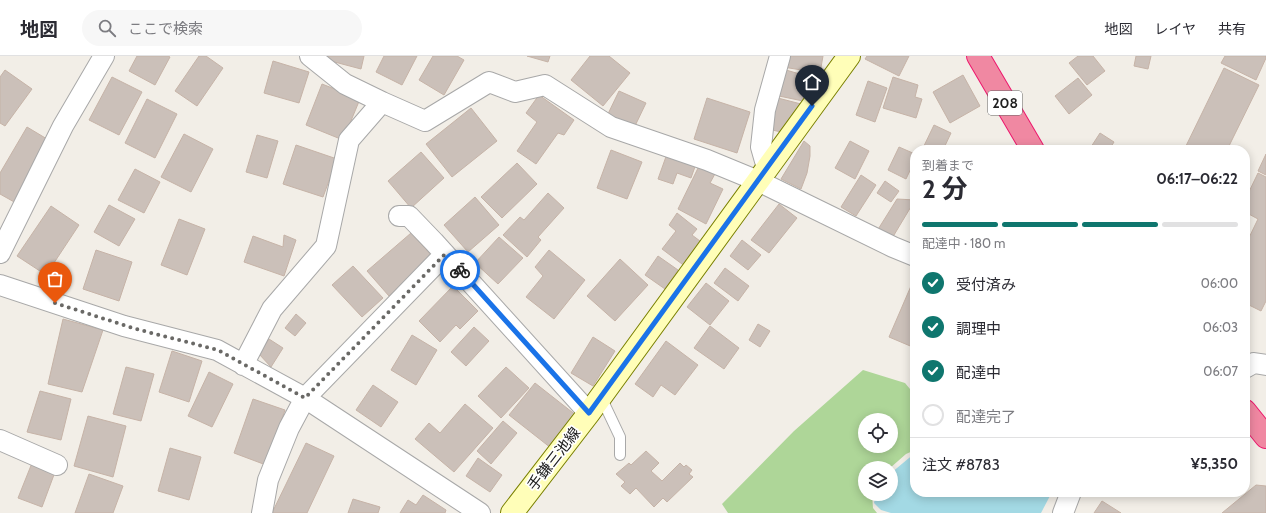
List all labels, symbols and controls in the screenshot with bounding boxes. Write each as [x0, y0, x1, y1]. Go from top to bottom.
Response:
search box [82, 10, 362, 46]
icon: search [96, 17, 118, 39]
text: 地図 [20, 18, 58, 41]
text: ここで検索 [128, 20, 203, 38]
text: 地図 [1104, 20, 1132, 38]
text: レイヤ [1154, 20, 1196, 38]
text: 共有 [1218, 20, 1246, 38]
pin [795, 65, 829, 106]
icon: home [801, 71, 823, 93]
road number: 208 [988, 91, 1022, 115]
text: 到着まで [922, 157, 974, 173]
text: 06:17–06:22 [1156, 170, 1238, 188]
text: 2 分 [922, 173, 968, 205]
text: 配達中 · 180 m [922, 235, 1005, 251]
courier [440, 250, 480, 290]
icon: bike [449, 259, 471, 281]
pin [38, 262, 72, 303]
icon: bag [44, 268, 66, 290]
icon: check [922, 272, 944, 294]
text: 06:00 [1201, 275, 1238, 291]
text: 受付済み [956, 276, 1016, 294]
icon: check [922, 316, 944, 338]
text: 06:03 [1203, 319, 1238, 335]
text: 調理中 [956, 320, 1001, 338]
icon: check [922, 360, 944, 382]
text: 06:07 [1203, 363, 1238, 379]
text: 配達中 [956, 364, 1001, 382]
text: 配達完了 [956, 408, 1016, 426]
map controls [858, 413, 898, 501]
button: locate [858, 413, 898, 453]
street label: 手鎌三池線 [524, 424, 584, 494]
text: ¥5,350 [1191, 455, 1238, 473]
text: 注文 #8783 [922, 456, 1000, 474]
button: layers [858, 461, 898, 501]

